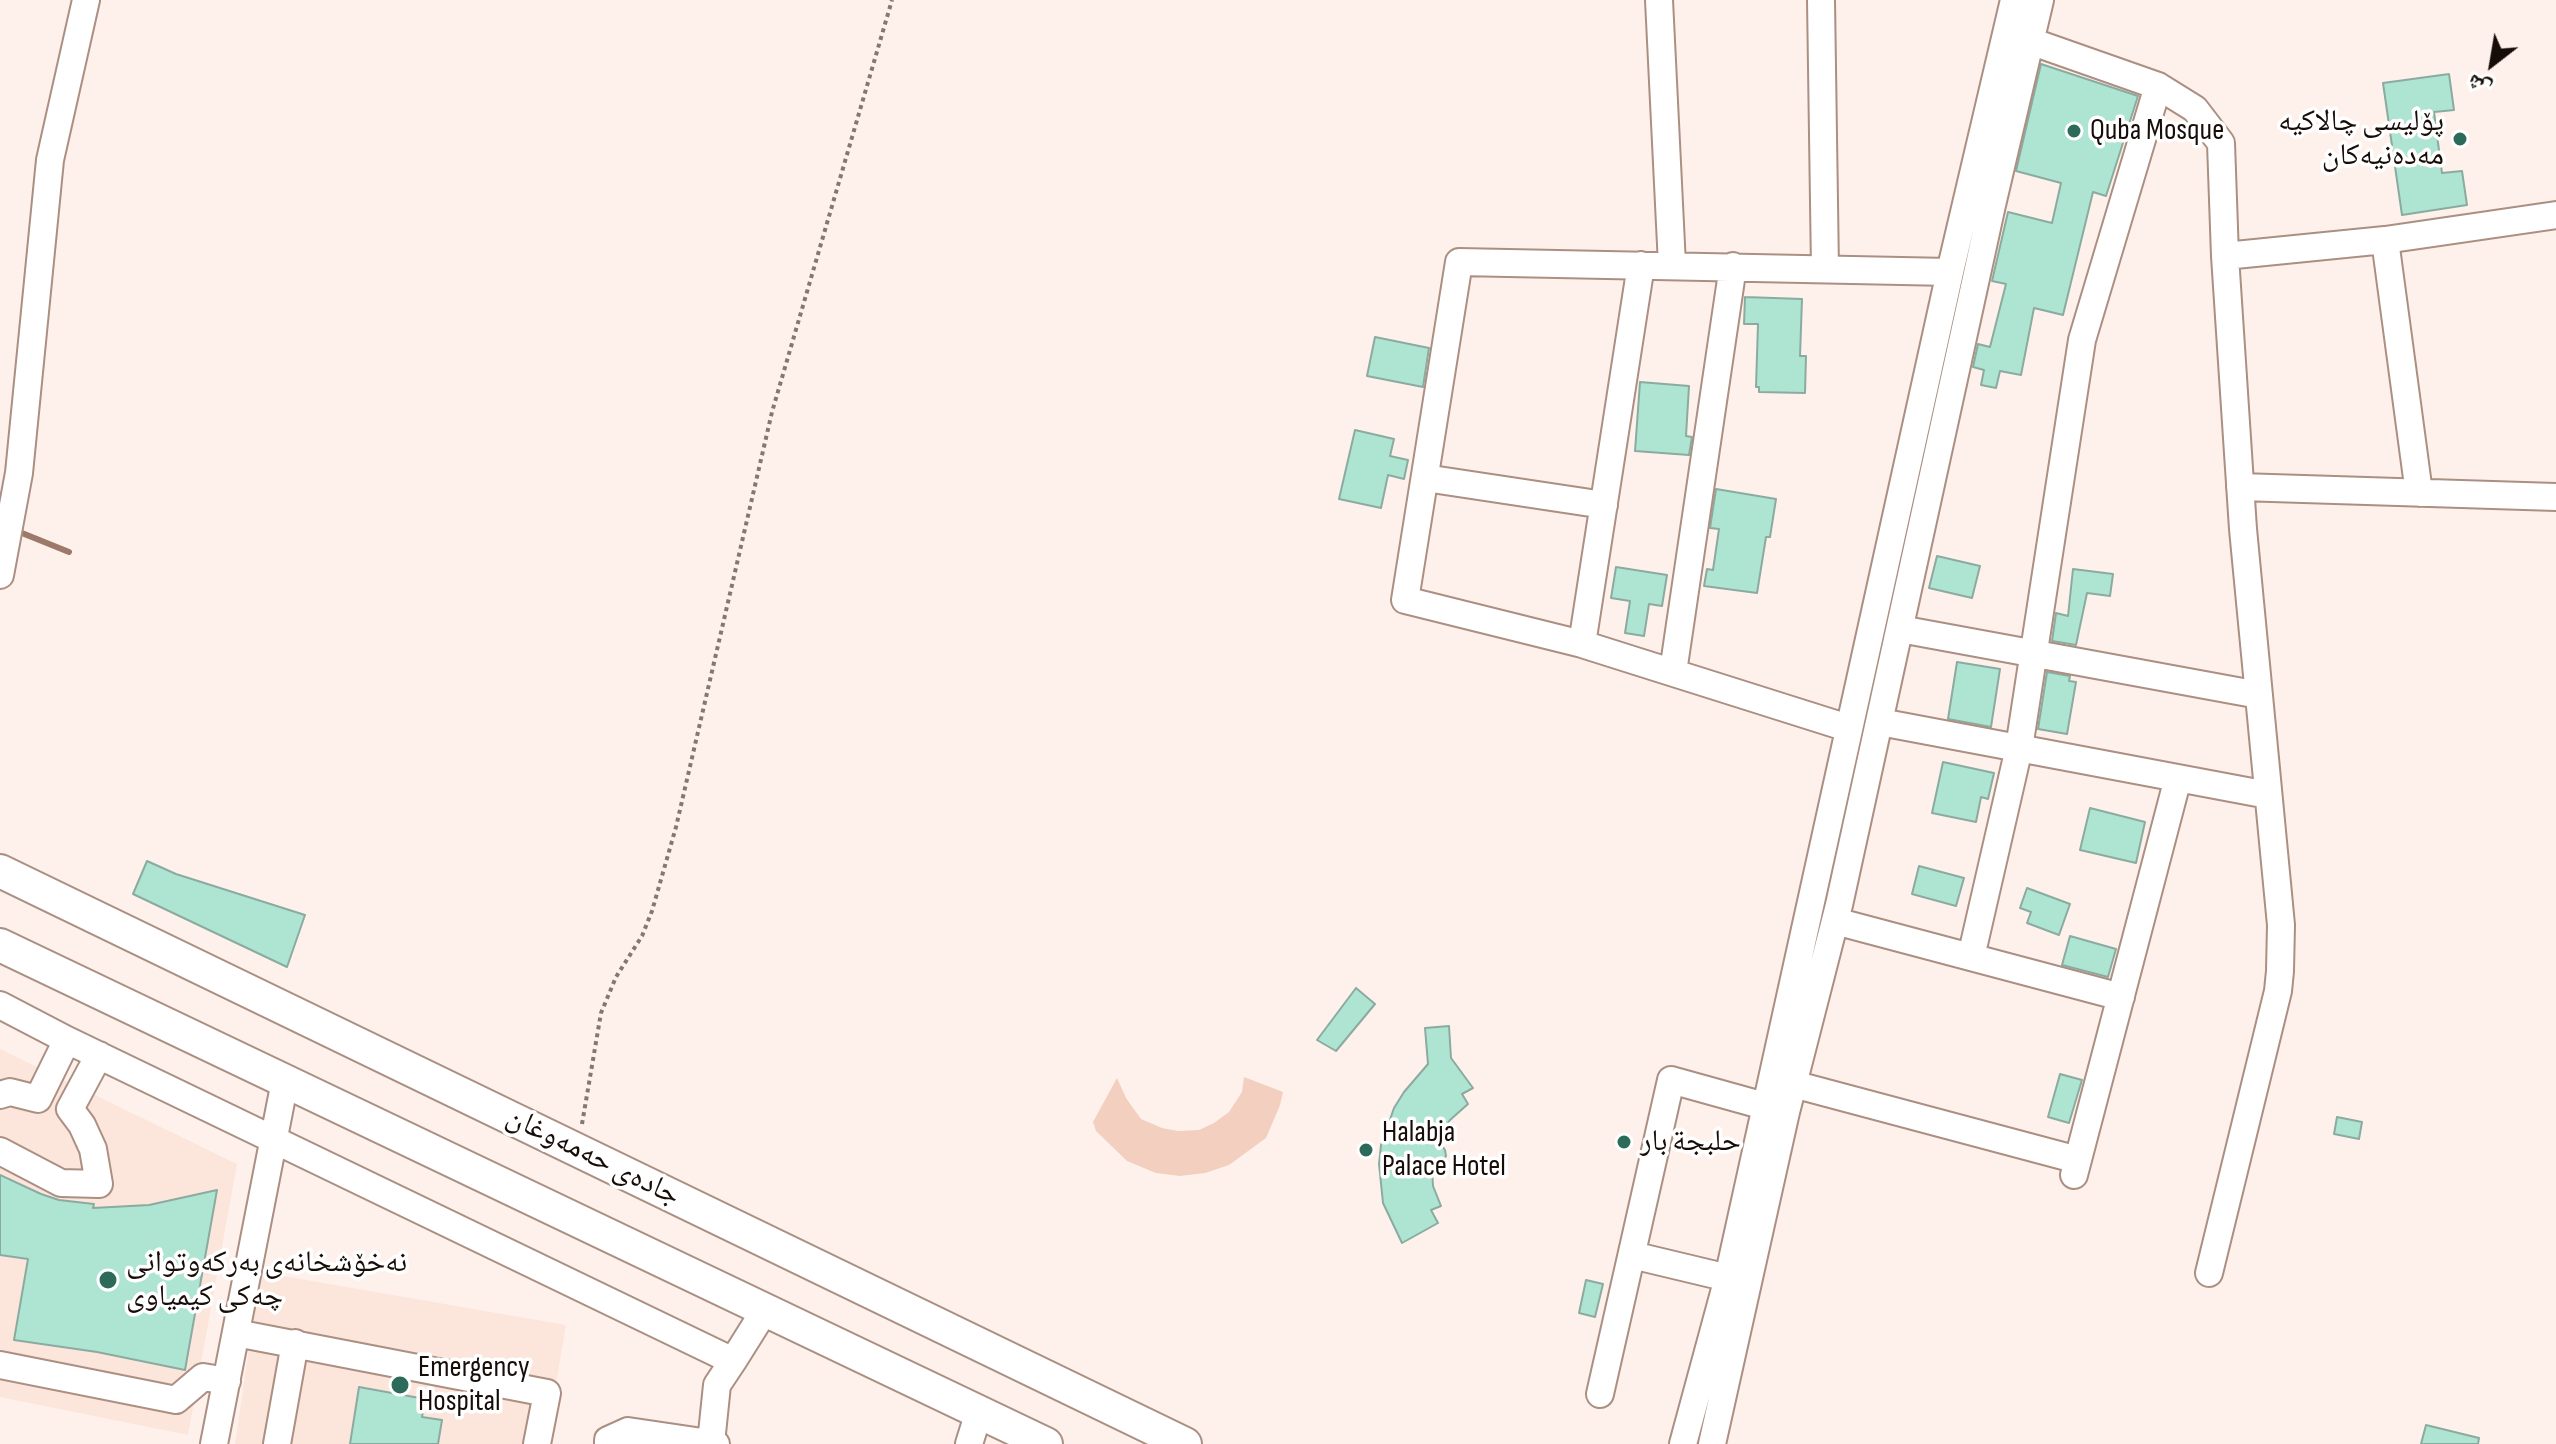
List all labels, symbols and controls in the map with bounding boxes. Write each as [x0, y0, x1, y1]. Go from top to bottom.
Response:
north arrow [2452, 24, 2532, 104]
text: ش [2462, 67, 2496, 103]
place label: پۆلیسی چالاکیە مەدەنیەکان [2278, 104, 2444, 174]
place label: Quba Mosque [2090, 113, 2224, 149]
marker: Quba Mosque [2065, 122, 2083, 140]
marker: پۆلیسی چالاکیە مەدەنیەکان [2451, 130, 2469, 148]
street label: جادەی حەمەوغان [500, 1099, 686, 1215]
place label: Halabja Palace Hotel [1382, 1115, 1506, 1186]
place label: حلبجة بار [1640, 1124, 1741, 1160]
marker: حلبجة بار [1615, 1133, 1633, 1151]
marker: Halabja Palace Hotel [1357, 1141, 1375, 1159]
place label: نەخۆشخانەی بەرکەوتوانی چەکی کیمیاوی [126, 1245, 407, 1316]
marker: نەخۆشخانەی بەرکەوتوانی چەکی کیمیاوی [97, 1269, 119, 1291]
place label: Emergency Hospital [418, 1350, 530, 1420]
marker: Emergency Hospital [389, 1374, 411, 1396]

